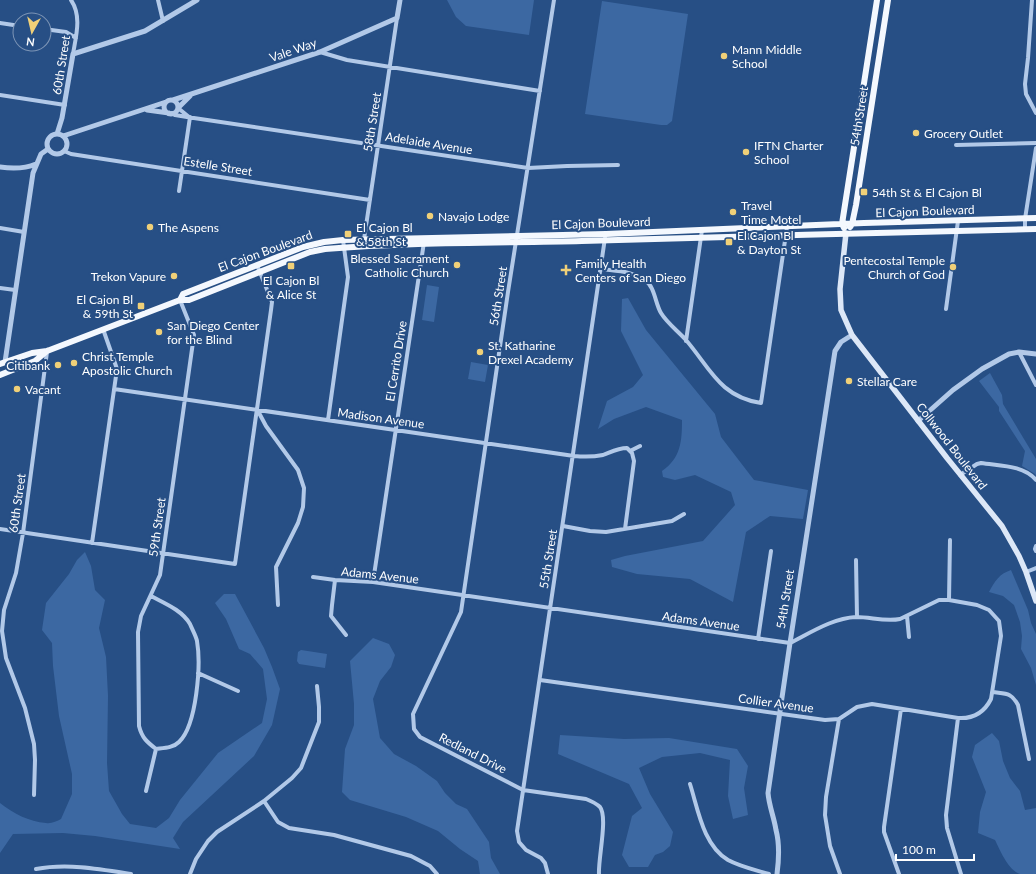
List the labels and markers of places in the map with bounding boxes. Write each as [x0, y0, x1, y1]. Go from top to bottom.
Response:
place label: Mann Middle School [732, 42, 802, 71]
marker: Mann Middle School [719, 51, 729, 61]
place label: Grocery Outlet [924, 126, 1004, 141]
marker: Grocery Outlet [911, 128, 921, 138]
place label: IFTN Charter School [754, 138, 824, 167]
marker: IFTN Charter School [741, 147, 751, 157]
place label: 54th St & El Cajon Bl [872, 185, 982, 200]
marker: 54th St & El Cajon Bl [859, 187, 869, 197]
place label: Travel Time Motel [741, 198, 801, 227]
marker: Travel Time Motel [728, 207, 738, 217]
place label: Navajo Lodge [438, 209, 509, 224]
marker: Navajo Lodge [425, 211, 435, 221]
place label: The Aspens [158, 220, 219, 235]
place label: El Cajon Bl & 58th St [356, 220, 413, 249]
marker: The Aspens [145, 222, 155, 232]
place label: El Cajon Bl & Dayton St [737, 228, 802, 257]
marker: El Cajon Bl & 58th St [343, 229, 353, 239]
marker: El Cajon Bl & Dayton St [724, 237, 734, 247]
place label: Blessed Sacrament Catholic Church [350, 251, 450, 280]
place label: Pentecostal Temple Church of God [843, 253, 945, 282]
place label: Family Health Centers of San Diego [575, 256, 686, 285]
marker: Blessed Sacrament Catholic Church [452, 260, 462, 270]
marker: El Cajon Bl & Alice St [286, 261, 296, 271]
marker: Pentecostal Temple Church of God [948, 262, 958, 272]
marker: Family Health Centers of San Diego [560, 264, 572, 276]
place label: Trekon Vapure [91, 269, 166, 284]
marker: Trekon Vapure [169, 271, 179, 281]
place label: El Cajon Bl & Alice St [263, 273, 319, 302]
place label: El Cajon Bl & 59th St [76, 292, 134, 321]
marker: El Cajon Bl & 59th St [136, 301, 146, 311]
place label: San Diego Center for the Blind [167, 318, 260, 347]
marker: San Diego Center for the Blind [154, 327, 164, 337]
place label: St. Katharine Drexel Academy [488, 338, 574, 367]
marker: St. Katharine Drexel Academy [475, 347, 485, 357]
place label: Christ Temple Apostolic Church [82, 349, 172, 378]
place label: Citibank [6, 358, 51, 373]
marker: Christ Temple Apostolic Church [69, 358, 79, 368]
marker: Citibank [53, 360, 63, 370]
place label: Stellar Care [857, 374, 917, 389]
marker: Stellar Care [844, 376, 854, 386]
place label: Vacant [25, 382, 62, 397]
marker: Vacant [12, 384, 22, 394]

